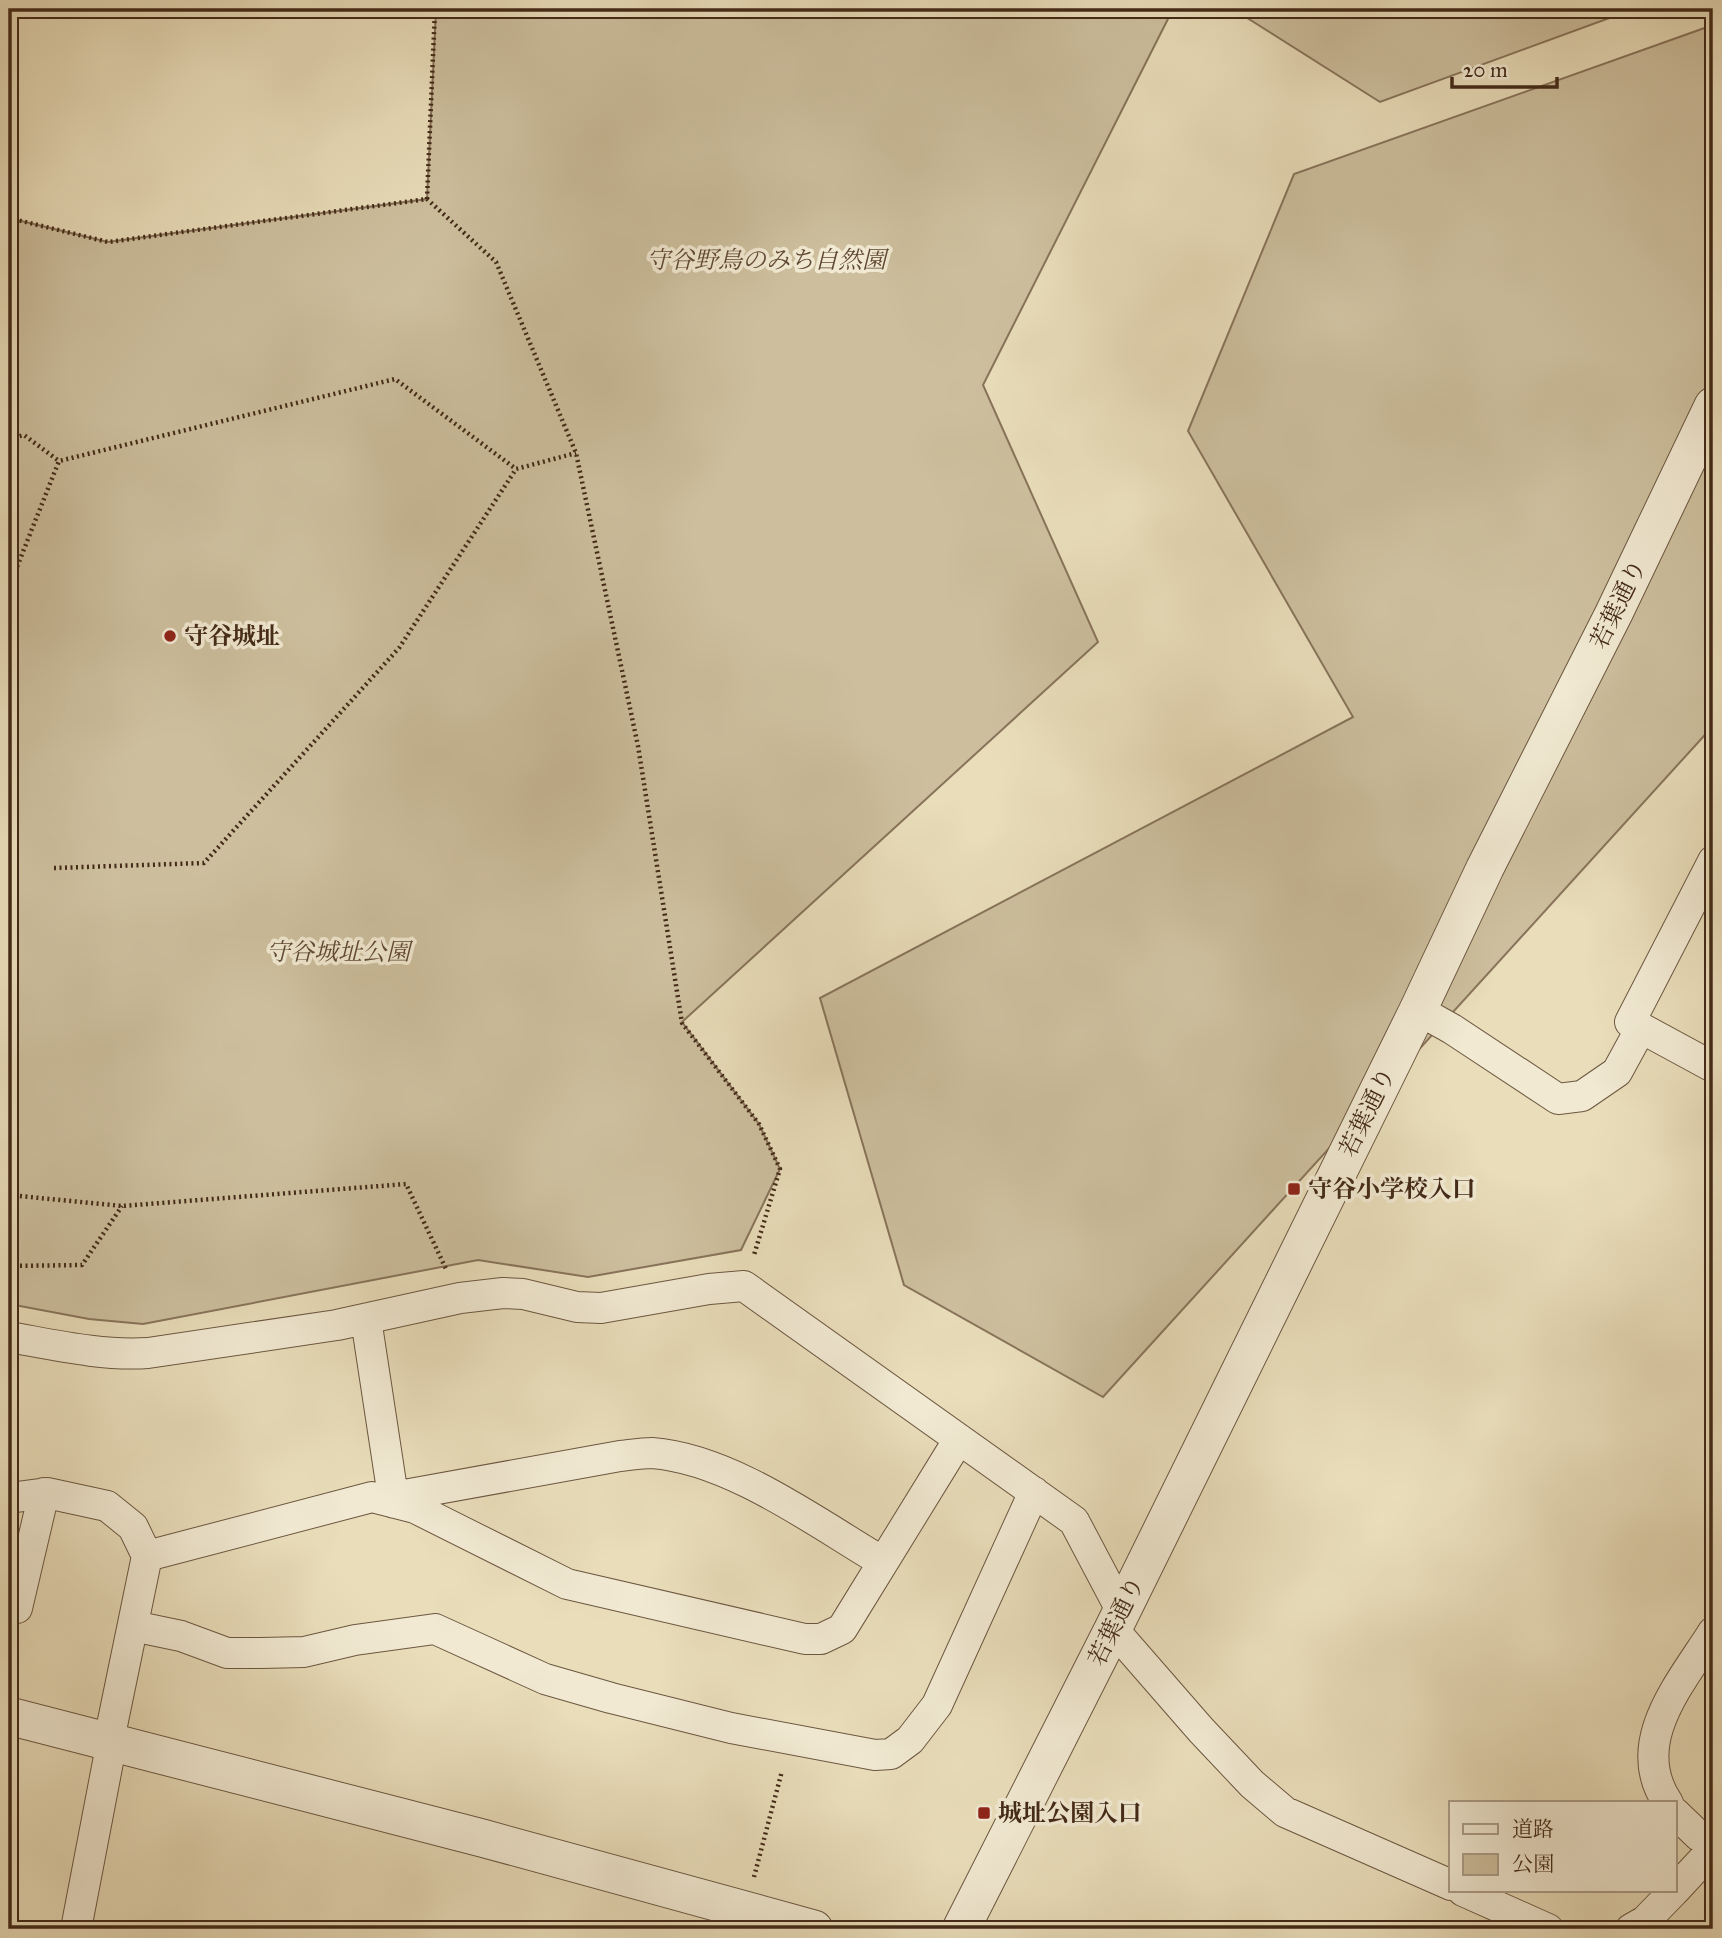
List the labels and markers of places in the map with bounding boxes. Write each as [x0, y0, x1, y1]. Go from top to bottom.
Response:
place label: 守谷城址 [184, 621, 280, 651]
marker: 守谷城址 [162, 628, 178, 644]
place label: 守谷小学校入口 [1308, 1174, 1476, 1204]
marker: 守谷小学校入口 [1286, 1181, 1302, 1197]
place label: 城址公園入口 [998, 1798, 1142, 1828]
marker: 城址公園入口 [976, 1805, 992, 1821]

